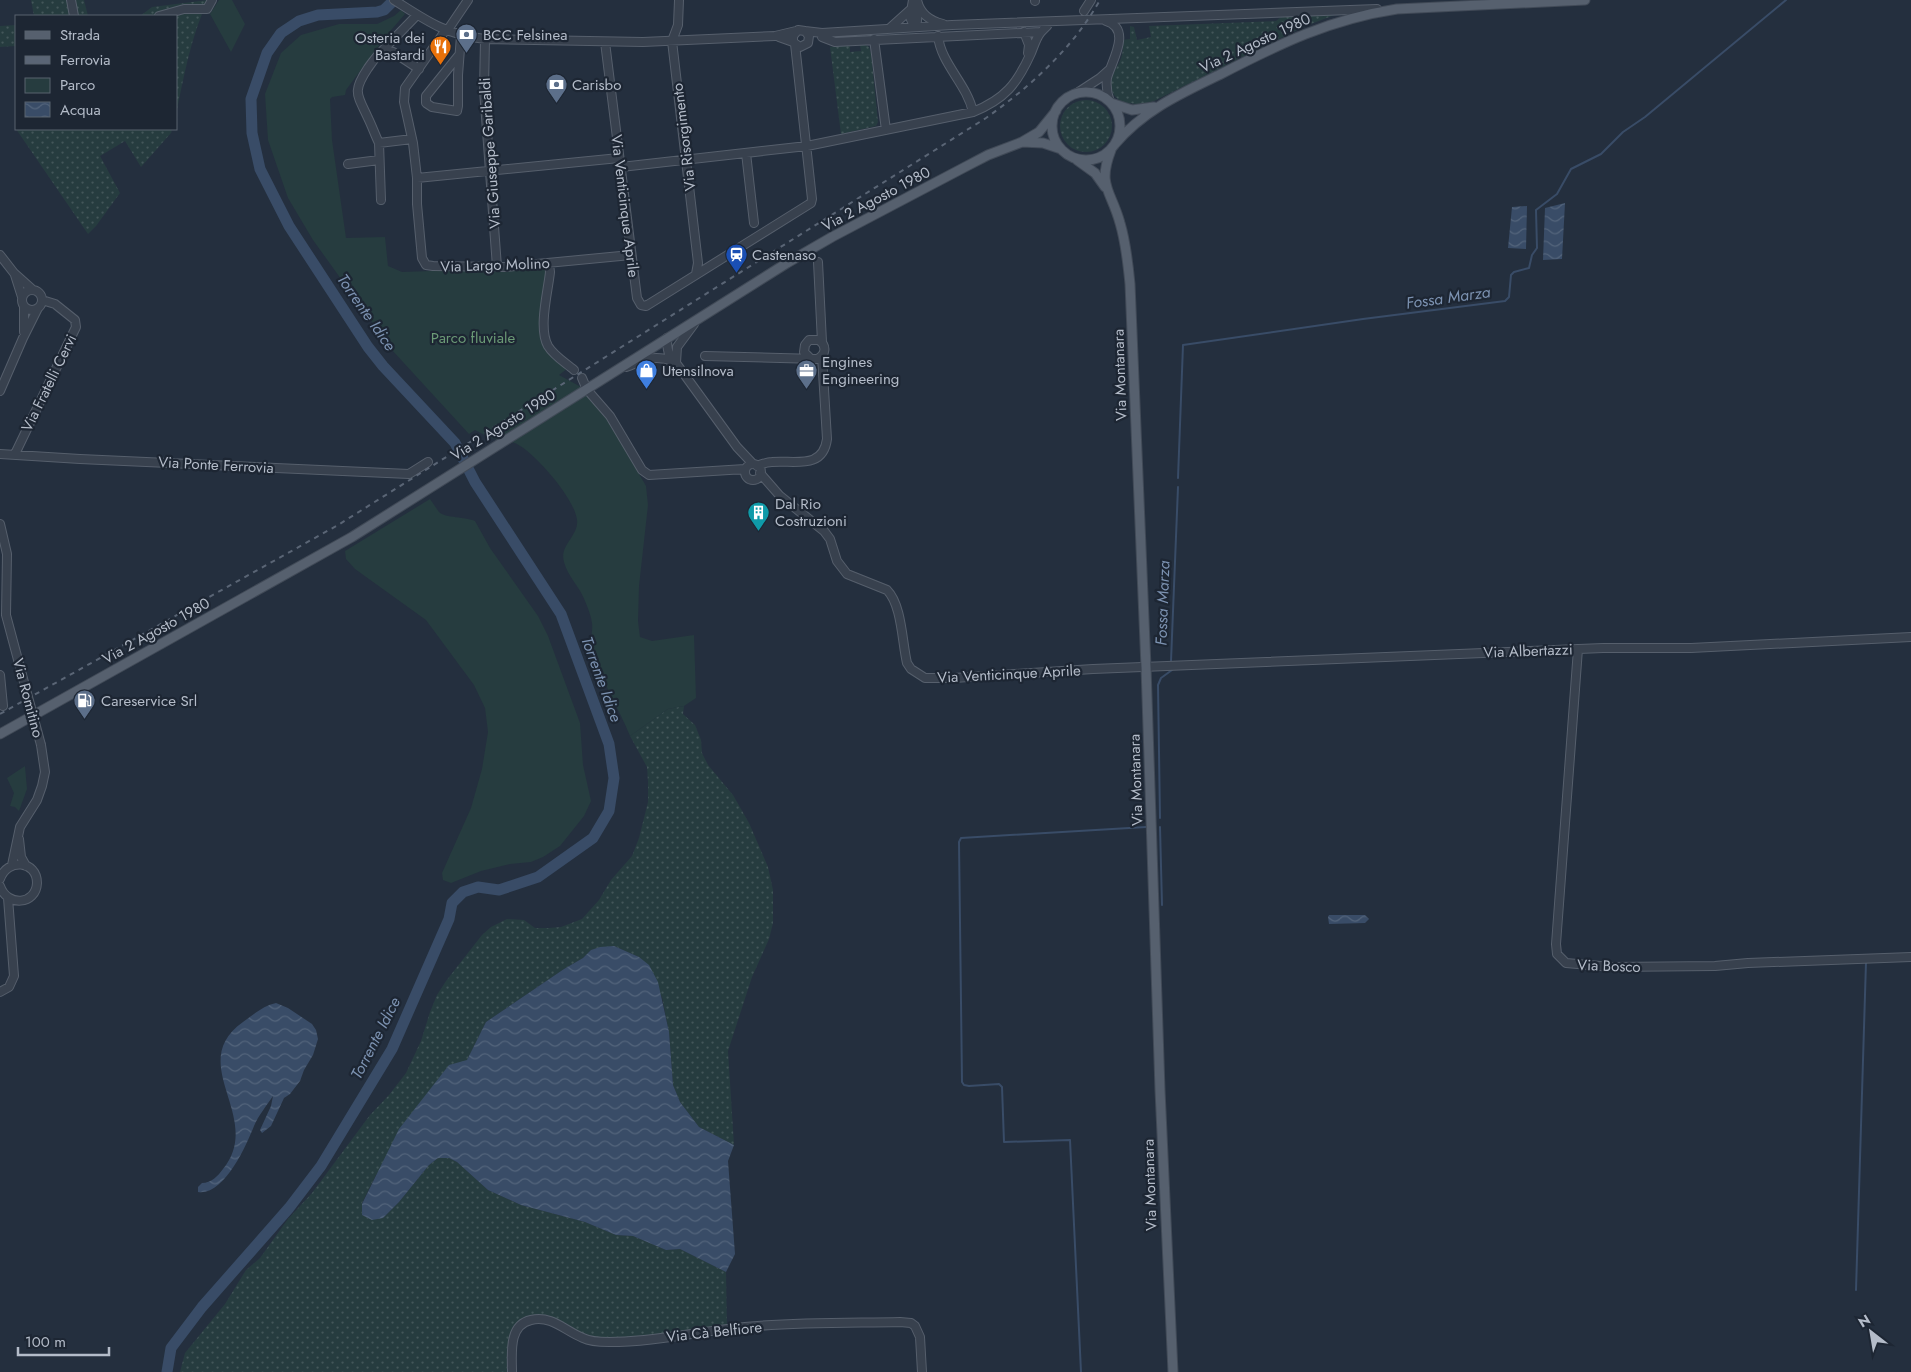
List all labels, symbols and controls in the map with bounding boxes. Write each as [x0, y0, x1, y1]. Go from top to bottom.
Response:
street label: Via 2 Agosto 1980 [1196, 8, 1314, 78]
legend [15, 15, 178, 130]
bank icon: BCC Felsinea [455, 23, 479, 54]
text: Strada [60, 24, 100, 46]
place label: BCC Felsinea [483, 24, 567, 46]
place label: Osteria dei Bastardi [355, 27, 425, 66]
restaurant icon: Osteria dei Bastardi [429, 35, 453, 66]
text: Ferrovia [60, 49, 111, 71]
bank icon: Carisbo [544, 73, 568, 104]
text: Parco [60, 74, 95, 96]
place label: Carisbo [572, 74, 621, 96]
street label: Via Giuseppe Garibaldi [474, 77, 506, 229]
street label: Via Risorgimento [666, 82, 702, 192]
text: Acqua [60, 99, 101, 121]
street label: Via Venticinque Aprile [605, 133, 645, 279]
street label: Via 2 Agosto 1980 [818, 161, 934, 237]
station icon: Castenaso [724, 243, 748, 274]
place label: Castenaso [752, 244, 816, 266]
street label: Via Largo Molino [440, 252, 550, 278]
water label: Torrente Idice [332, 269, 402, 355]
water label: Fossa Marza [1404, 280, 1492, 315]
park label: Parco fluviale [431, 327, 515, 349]
street label: Via Montanara [1107, 329, 1133, 421]
street label: Via Fratelli Cervi [16, 331, 82, 435]
place label: Engines Engineering [822, 351, 899, 390]
shop icon: Utensilnova [634, 359, 658, 390]
office icon: Engines Engineering [794, 359, 818, 390]
place label: Utensilnova [662, 360, 734, 382]
street label: Via 2 Agosto 1980 [446, 384, 560, 466]
street label: Via Ponte Ferrovia [158, 451, 274, 479]
place label: Dal Rio Costruzioni [775, 493, 847, 532]
building icon: Dal Rio Costruzioni [747, 501, 771, 532]
water label: Fossa Marza [1150, 560, 1175, 646]
street label: Via 2 Agosto 1980 [98, 592, 214, 670]
water label: Torrente Idice [575, 633, 628, 725]
street label: Via Albertazzi [1483, 638, 1573, 664]
street label: Via Romitino [7, 656, 49, 740]
street label: Via Venticinque Aprile [937, 659, 1082, 689]
fuel station icon: Careservice Srl [73, 689, 97, 720]
place label: Careservice Srl [101, 690, 197, 712]
street label: Via Montanara [1123, 734, 1149, 826]
street label: Via Bosco [1577, 954, 1641, 978]
water label: Torrente Idice [345, 993, 406, 1083]
street label: Via Montanara [1137, 1139, 1163, 1231]
north arrow [1846, 1307, 1896, 1357]
text: N [1854, 1309, 1874, 1332]
street label: Via Cà Belfiore [665, 1316, 763, 1348]
scale bar [18, 1324, 109, 1356]
text: 100 m [25, 1331, 66, 1353]

